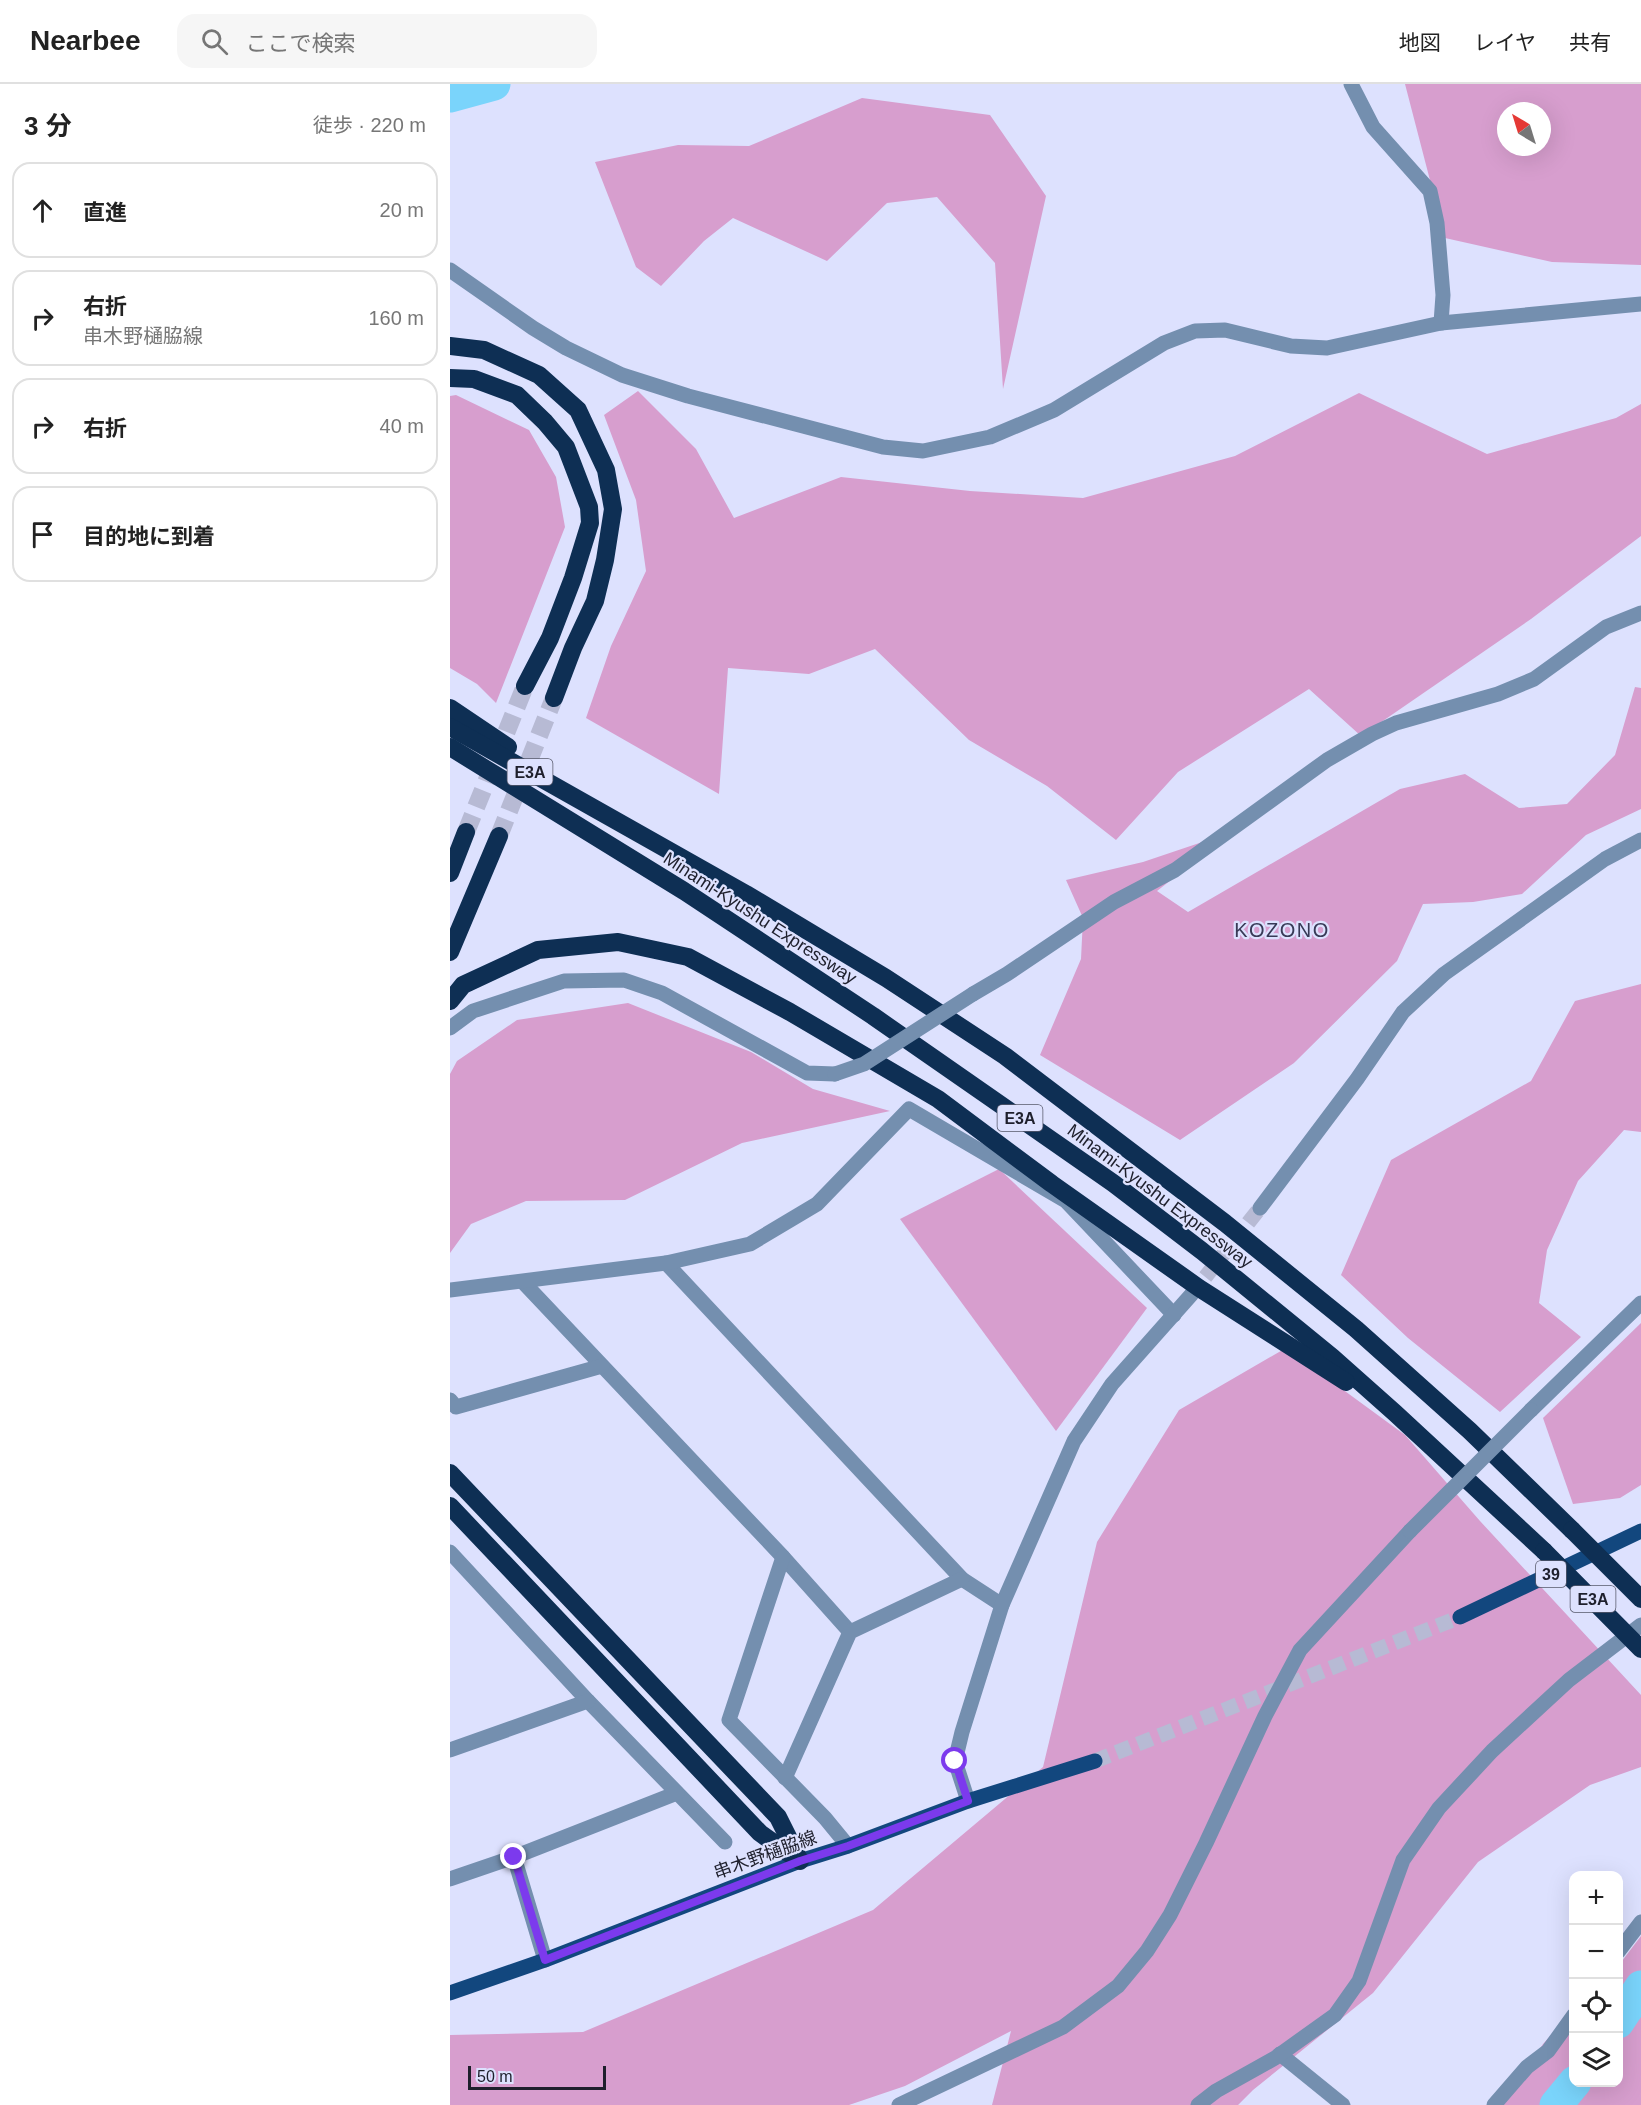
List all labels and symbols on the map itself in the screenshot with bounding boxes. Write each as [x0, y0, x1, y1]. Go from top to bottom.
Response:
north arrow [1497, 102, 1551, 156]
road number: E3A [508, 759, 553, 785]
street label: Minami-Kyushu Expressway [660, 848, 860, 988]
district label: KOZONO [1234, 919, 1330, 941]
road number: E3A [998, 1105, 1042, 1131]
street label: Minami-Kyushu Expressway [1064, 1120, 1256, 1272]
road number: 39 [1536, 1561, 1566, 1587]
road number: E3A [1570, 1586, 1616, 1612]
route start [941, 1747, 967, 1773]
street label: 串木野樋脇線 [711, 1827, 819, 1883]
route end [500, 1843, 526, 1869]
scale bar [468, 2063, 606, 2090]

